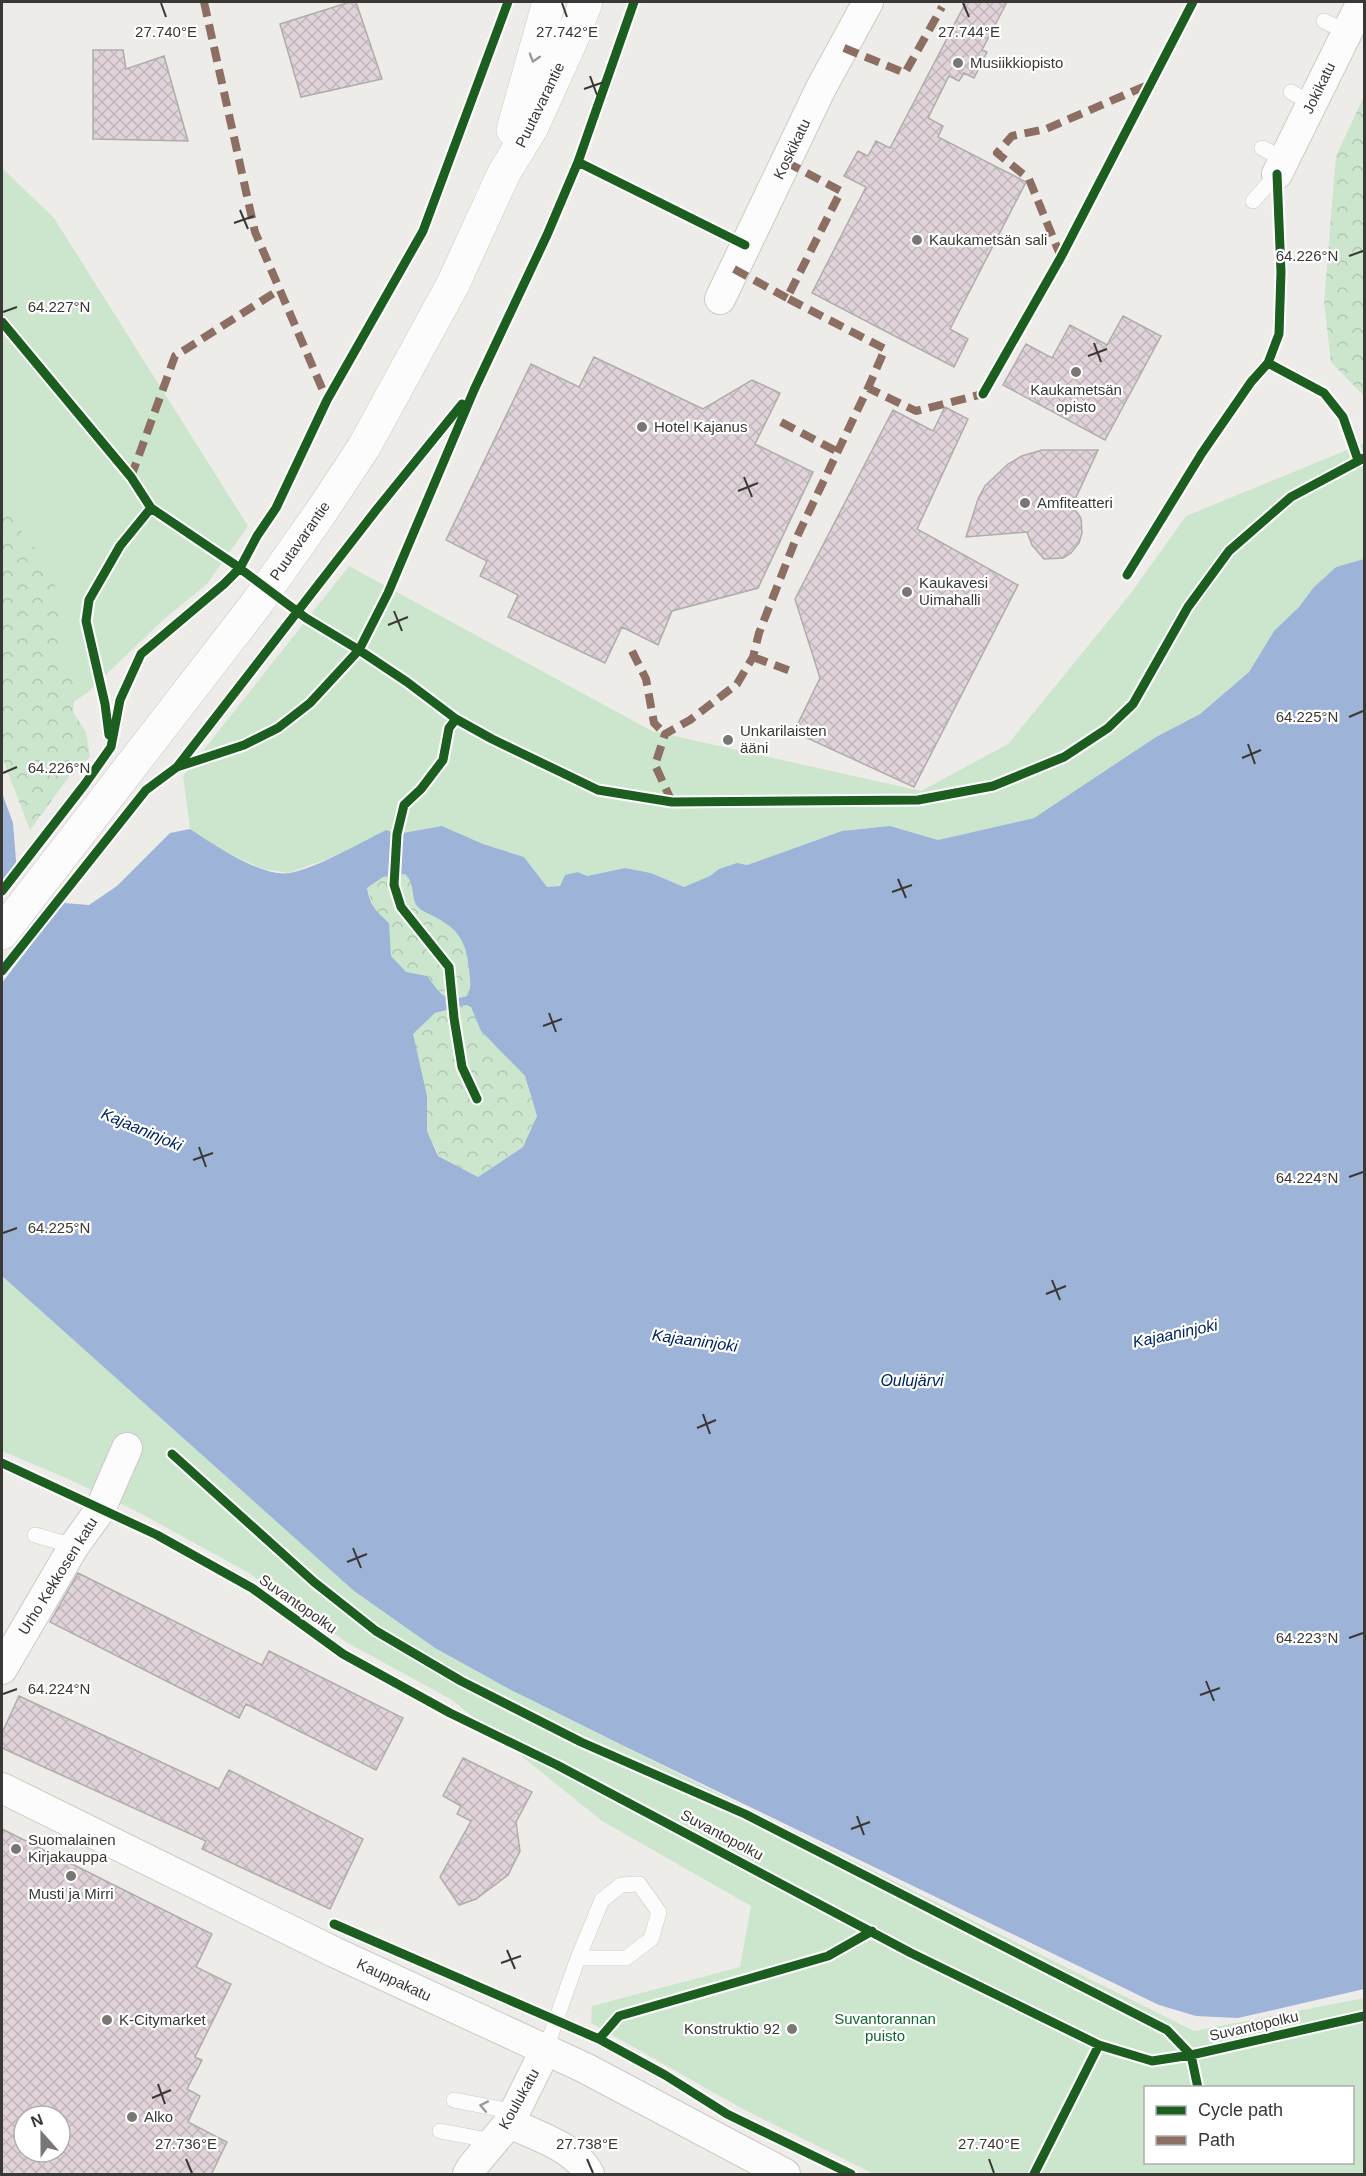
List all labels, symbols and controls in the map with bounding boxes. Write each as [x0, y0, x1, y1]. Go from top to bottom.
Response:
text: 27.740°E [135, 23, 197, 40]
text: 27.742°E [536, 23, 598, 40]
text: 27.744°E [938, 23, 1000, 40]
one-way arrow [529, 52, 541, 63]
place label: Musiikkiopisto [970, 54, 1063, 71]
marker: Musiikkiopisto [951, 56, 965, 70]
street label: Puutavarantie [512, 59, 567, 150]
street label: Jokikatu [1299, 59, 1338, 116]
street label: Koskikatu [770, 116, 813, 182]
place label: Kaukametsän sali [929, 231, 1047, 248]
marker: Kaukametsän sali [910, 233, 924, 247]
text: 64.226°N [1276, 247, 1338, 264]
text: 64.227°N [28, 298, 90, 315]
marker: Kaukametsän opisto [1069, 365, 1083, 379]
place label: Kaukametsän opisto [1030, 381, 1122, 415]
place label: Hotel Kajanus [654, 418, 747, 435]
marker: Hotel Kajanus [635, 420, 649, 434]
place label: Amfiteatteri [1037, 494, 1113, 511]
marker: Amfiteatteri [1018, 496, 1032, 510]
street label: Puutavarantie [266, 498, 333, 584]
place label: Kaukavesi Uimahalli [919, 574, 988, 608]
marker: Kaukavesi Uimahalli [900, 585, 914, 599]
text: 64.225°N [1276, 708, 1338, 725]
place label: Unkarilaisten ääni [740, 722, 827, 756]
marker: Unkarilaisten ääni [721, 733, 735, 747]
text: 64.226°N [28, 759, 90, 776]
water label: Kajaaninjoki [99, 1105, 185, 1154]
text: 64.224°N [1276, 1169, 1338, 1186]
text: 64.225°N [28, 1219, 90, 1236]
water label: Kajaaninjoki [1131, 1316, 1220, 1351]
water label: Kajaaninjoki [651, 1326, 739, 1355]
water label: Oulujärvi [880, 1372, 944, 1389]
street label: Urho Kekkosen katu [15, 1514, 101, 1638]
street label: Suvantopolku [256, 1571, 340, 1637]
text: 64.223°N [1276, 1629, 1338, 1646]
text: 64.224°N [28, 1680, 90, 1697]
street label: Suvantopolku [678, 1806, 766, 1863]
place label: Suomalainen Kirjakauppa [28, 1831, 116, 1865]
marker: Suomalainen Kirjakauppa [9, 1842, 23, 1856]
marker: Musti ja Mirri [64, 1869, 78, 1883]
place label: Musti ja Mirri [29, 1885, 114, 1902]
street label: Kauppakatu [354, 1955, 434, 2004]
street label: Suvantopolku [1208, 2007, 1300, 2044]
park label: Suvantorannan puisto [834, 2010, 936, 2044]
place label: K-Citymarket [119, 2011, 207, 2028]
marker: K-Citymarket [100, 2013, 114, 2027]
place label: Konstruktio 92 [684, 2020, 780, 2037]
marker: Konstruktio 92 [785, 2022, 799, 2036]
street label: Koulukatu [495, 2065, 542, 2132]
legend [1144, 2086, 1354, 2164]
one-way arrow [480, 2100, 490, 2113]
text: Cycle path [1198, 2100, 1283, 2120]
north arrow [12, 2104, 72, 2164]
place label: Alko [144, 2108, 173, 2125]
text: N [28, 2110, 45, 2130]
marker: Alko [125, 2110, 139, 2124]
text: Path [1198, 2130, 1235, 2150]
text: 27.736°E [155, 2135, 217, 2152]
text: 27.738°E [556, 2135, 618, 2152]
text: 27.740°E [958, 2135, 1020, 2152]

